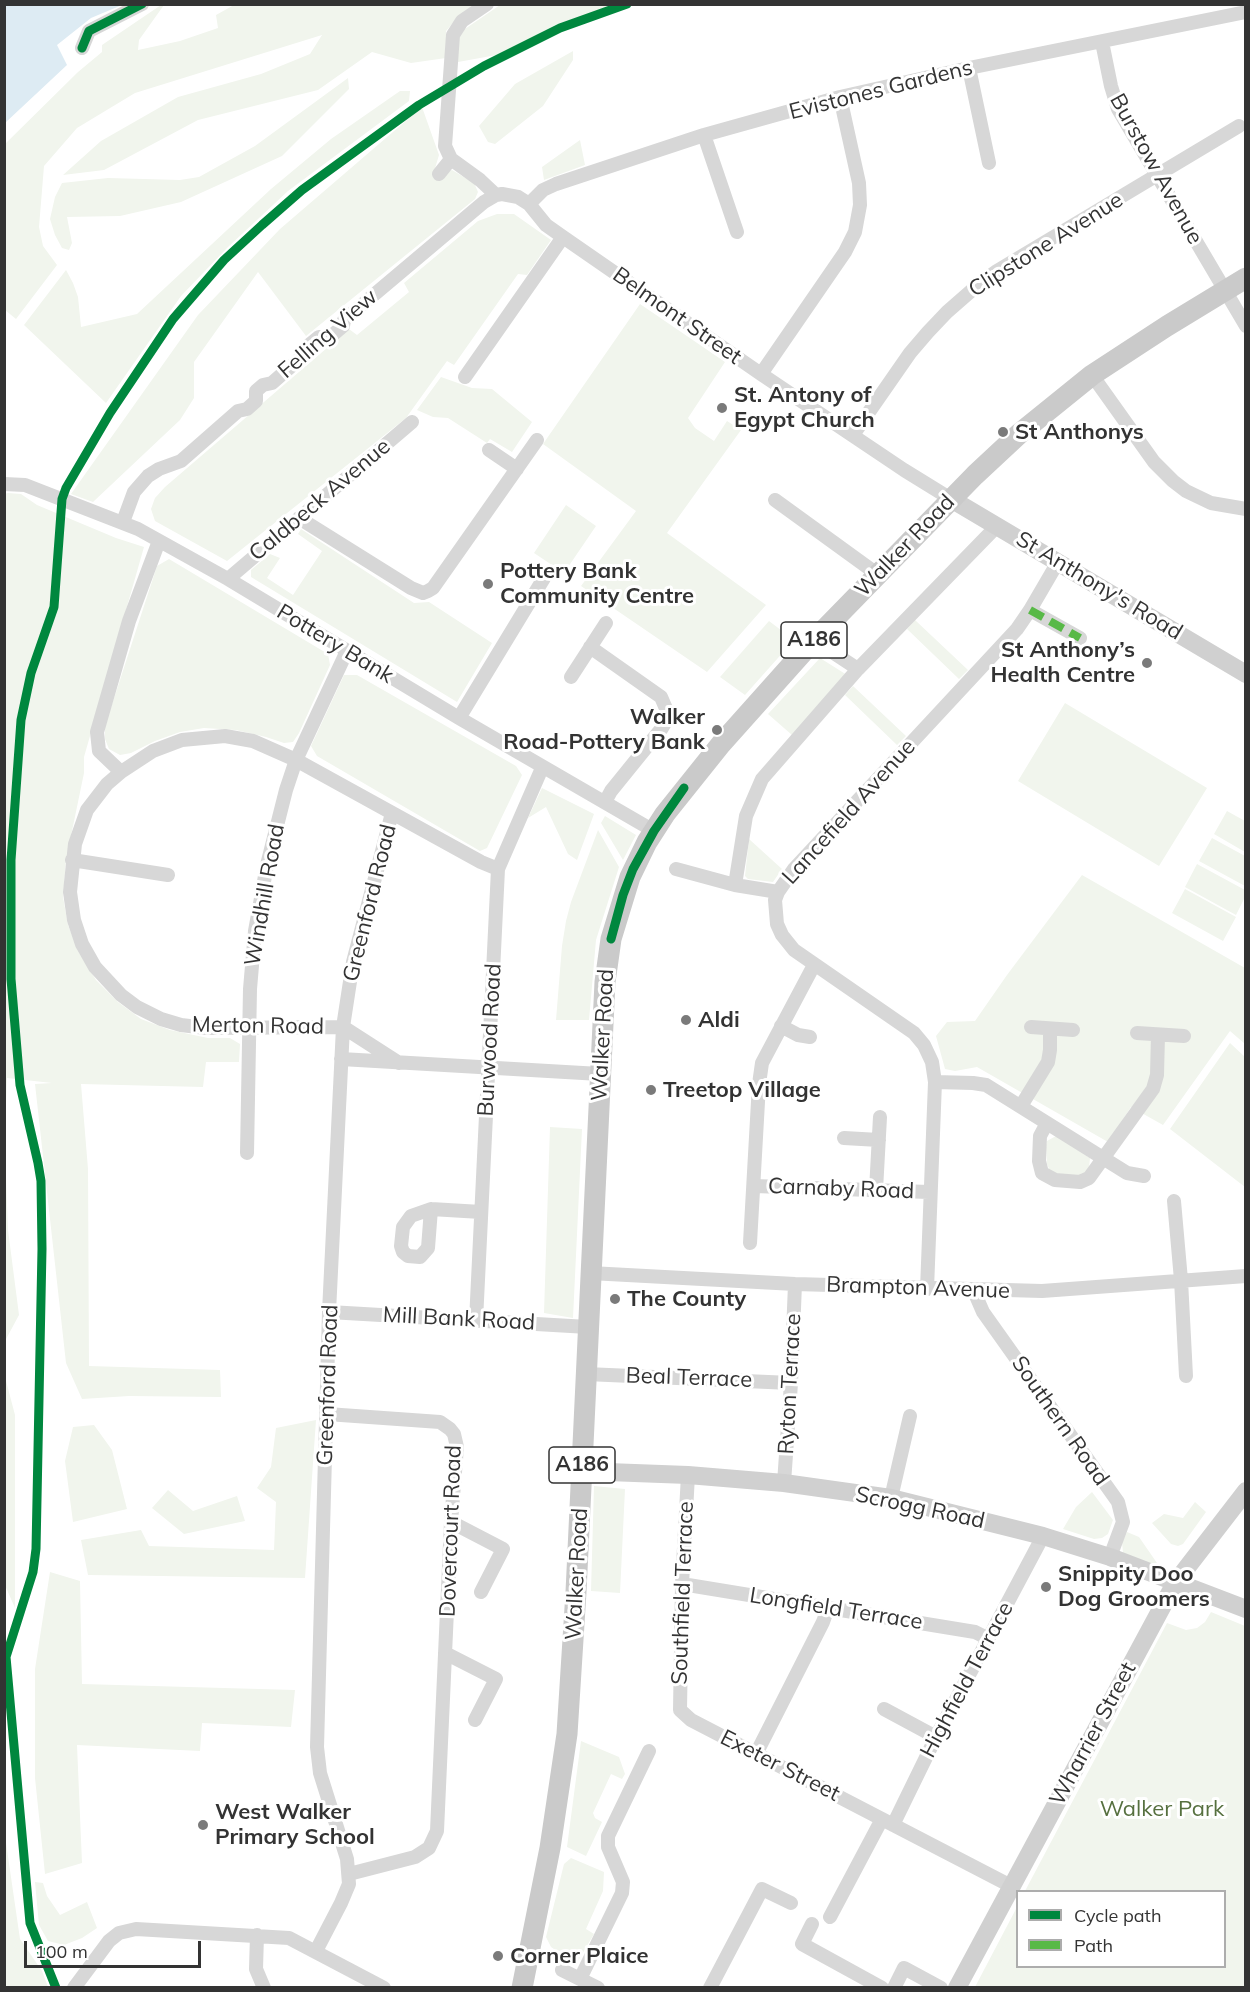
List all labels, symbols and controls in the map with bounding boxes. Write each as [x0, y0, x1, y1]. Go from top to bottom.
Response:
street label: Evistones Gardens [786, 54, 976, 126]
street label: Burstow Avenue [1104, 89, 1208, 249]
street label: Clipstone Avenue [964, 187, 1128, 303]
street label: Belmont Street [607, 262, 747, 370]
street label: Felling View [273, 284, 383, 384]
place label: St. Antony of Egypt Church [734, 382, 875, 434]
marker: St. Antony of Egypt Church [715, 401, 729, 415]
place label: St Anthonys [1015, 419, 1144, 445]
marker: St Anthonys [996, 425, 1010, 439]
street label: Caldbeck Avenue [244, 433, 396, 567]
street label: Walker Road [850, 489, 960, 603]
street label: St Anthony's Road [1011, 526, 1187, 646]
place label: Pottery Bank Community Centre [500, 558, 694, 610]
marker: Pottery Bank Community Centre [481, 577, 495, 591]
street label: Pottery Bank [272, 599, 398, 689]
road number: A186 [781, 622, 847, 658]
place label: St Anthony’s Health Centre [990, 637, 1135, 688]
marker: St Anthony’s Health Centre [1140, 656, 1154, 670]
place label: Walker Road-Pottery Bank [503, 704, 705, 756]
marker: Walker Road-Pottery Bank [710, 723, 724, 737]
street label: Lancefield Avenue [777, 734, 921, 890]
street label: Windhill Road [239, 822, 291, 968]
street label: Greenford Road [338, 822, 402, 984]
street label: Burwood Road [473, 963, 507, 1117]
street label: Walker Road [586, 968, 620, 1102]
place label: Aldi [698, 1007, 740, 1033]
street label: Merton Road [192, 1012, 324, 1040]
marker: Aldi [679, 1013, 693, 1027]
place label: Treetop Village [663, 1077, 821, 1103]
marker: Treetop Village [644, 1083, 658, 1097]
street label: Carnaby Road [767, 1173, 915, 1205]
street label: Brampton Avenue [826, 1272, 1010, 1304]
place label: The County [627, 1286, 746, 1312]
marker: The County [608, 1292, 622, 1306]
street label: Mill Bank Road [382, 1302, 536, 1336]
street label: Greenford Road [312, 1304, 344, 1466]
street label: Ryton Terrace [773, 1313, 807, 1455]
street label: Southern Road [1006, 1351, 1114, 1491]
street label: Beal Terrace [625, 1363, 753, 1393]
street label: Dovercourt Road [435, 1445, 467, 1617]
road number: A186 [549, 1447, 615, 1483]
street label: Scrogg Road [853, 1481, 987, 1535]
street label: Southfield Terrace [667, 1501, 699, 1685]
street label: Walker Road [560, 1507, 594, 1641]
place label: Snippity Doo Dog Groomers [1058, 1561, 1210, 1612]
marker: Snippity Doo Dog Groomers [1039, 1580, 1053, 1594]
street label: Longfield Terrace [748, 1582, 924, 1636]
street label: Highfield Terrace [915, 1598, 1019, 1762]
street label: Wharrier Street [1044, 1658, 1142, 1810]
street label: Exeter Street [716, 1725, 844, 1807]
park label: Walker Park [1100, 1796, 1224, 1822]
place label: West Walker Primary School [215, 1799, 375, 1850]
marker: West Walker Primary School [196, 1818, 210, 1832]
legend [1016, 1890, 1226, 1968]
text: Cycle path [1074, 1904, 1161, 1927]
scale bar [27, 1929, 204, 1967]
text: Path [1074, 1934, 1113, 1957]
text: 100 m [35, 1940, 88, 1963]
place label: Corner Plaice [510, 1943, 649, 1969]
marker: Corner Plaice [491, 1949, 505, 1963]

